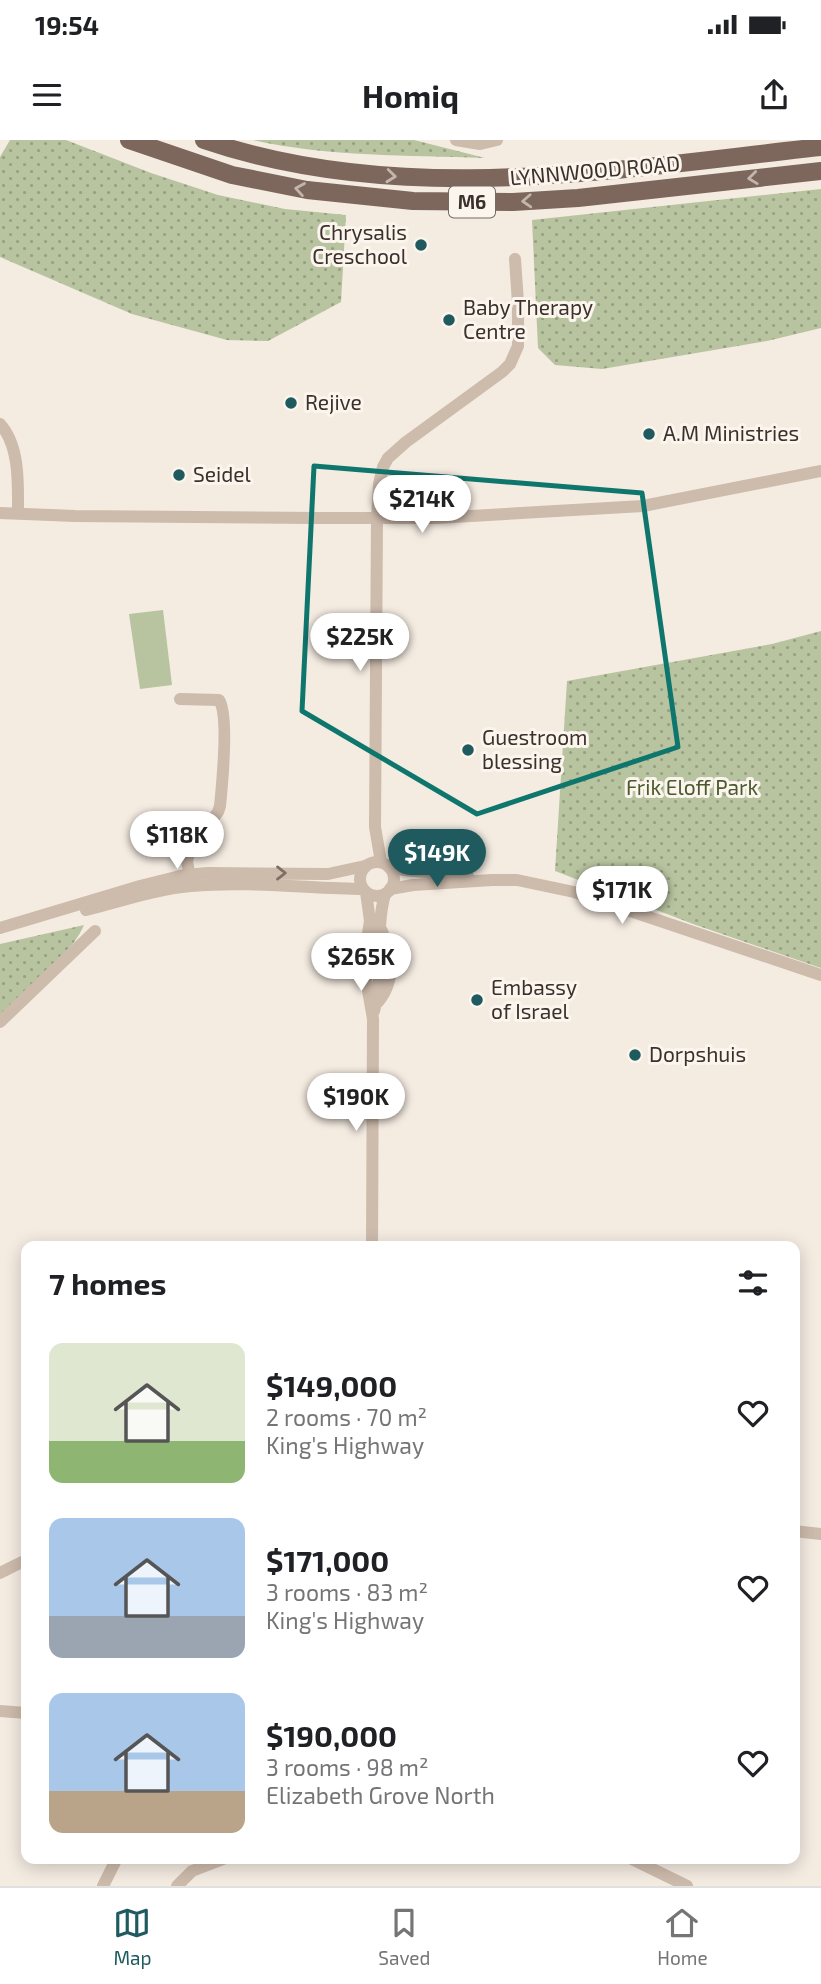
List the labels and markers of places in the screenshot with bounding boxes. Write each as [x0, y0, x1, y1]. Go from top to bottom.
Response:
place label: Chrysalis Creschool [312, 219, 408, 268]
marker: Chrysalis Creschool [413, 237, 429, 253]
place label: Baby Therapy Centre [463, 294, 593, 343]
marker: Baby Therapy Centre [441, 312, 457, 328]
place label: Rejive [305, 389, 362, 415]
marker: Rejive [283, 395, 299, 411]
place label: A.M Ministries [663, 420, 799, 445]
marker: A.M Ministries [641, 426, 657, 442]
place label: Seidel [193, 461, 252, 486]
marker: Seidel [171, 467, 187, 483]
pin: $214K [373, 476, 471, 535]
pin: $225K [311, 614, 409, 673]
place label: Guestroom blessing [482, 724, 588, 773]
marker: Guestroom blessing [460, 742, 476, 758]
pin: $118K [128, 812, 226, 871]
pin: $149K [388, 830, 486, 889]
pin: $171K [573, 866, 671, 926]
pin: $265K [312, 934, 410, 993]
place label: Embassy of Israel [491, 974, 577, 1023]
marker: Embassy of Israel [469, 992, 485, 1008]
place label: Dorpshuis [649, 1041, 746, 1066]
marker: Dorpshuis [627, 1047, 643, 1063]
pin: $190K [307, 1074, 405, 1133]

